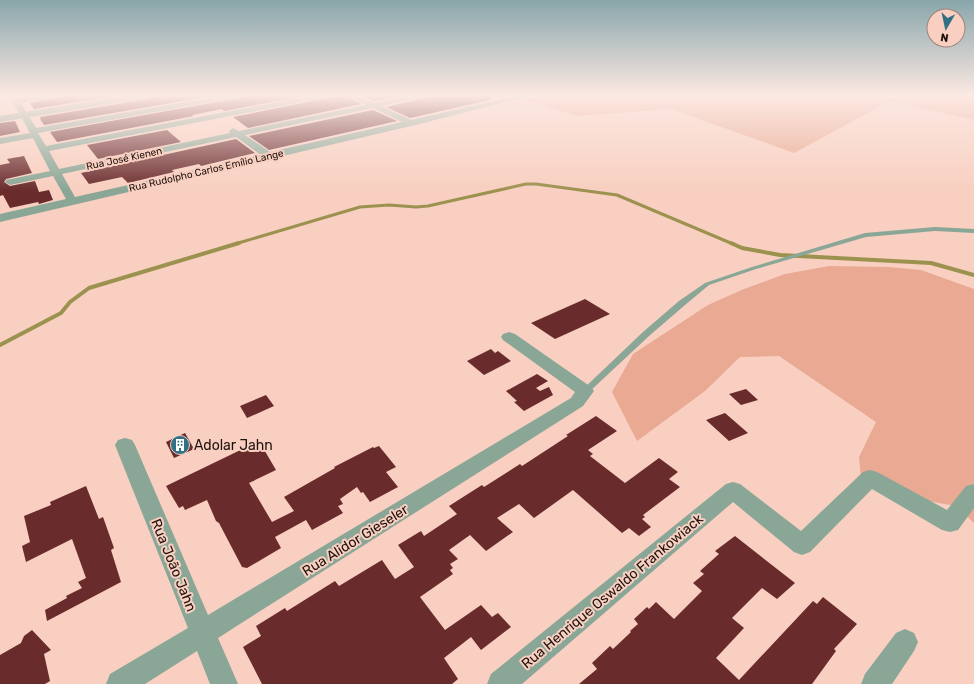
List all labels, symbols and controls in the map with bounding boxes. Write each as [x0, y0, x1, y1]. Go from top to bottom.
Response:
north arrow [926, 8, 966, 48]
text: N [940, 30, 949, 44]
street label: Rua José Kienen [85, 145, 163, 173]
street label: Rua Rudolpho Carlos Emílio Lange [128, 147, 285, 195]
building icon: Adolar Jahn [169, 434, 191, 456]
place label: Adolar Jahn [194, 437, 273, 454]
street label: Rua Alidor Gieseler [299, 501, 412, 580]
street label: Rua Henrique Oswaldo Frankowiack [518, 510, 707, 672]
street label: Rua João Jahn [147, 516, 200, 614]

